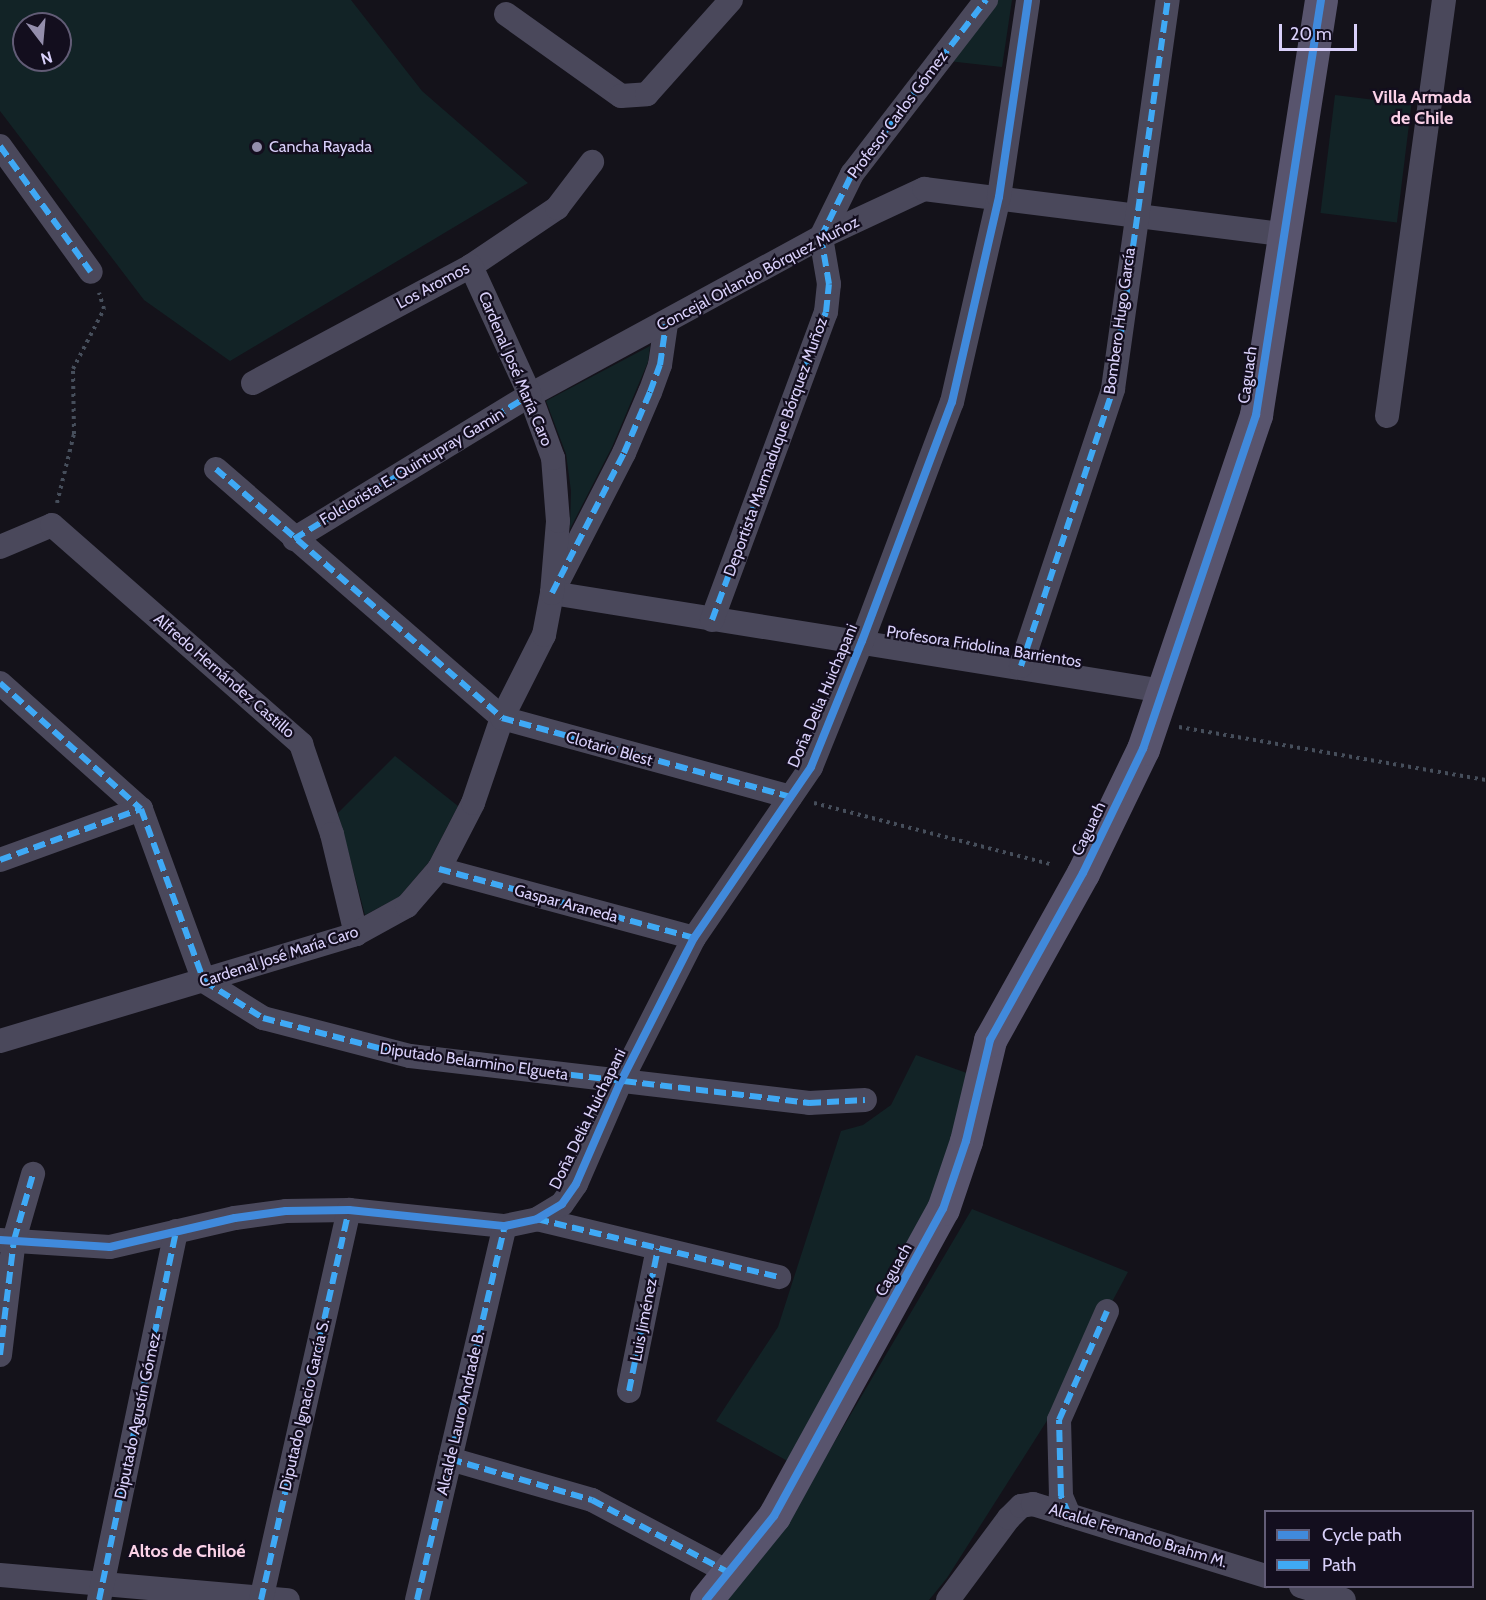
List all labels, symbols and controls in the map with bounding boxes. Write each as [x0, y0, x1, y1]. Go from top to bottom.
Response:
north arrow [12, 12, 72, 72]
scale bar [1282, 12, 1360, 50]
text: 20 m [1290, 23, 1332, 45]
text: N [38, 47, 55, 69]
street label: Profesor Carlos Gómez [844, 48, 952, 182]
district label: Villa Armada de Chile [1373, 87, 1471, 130]
place label: Cancha Rayada [269, 137, 372, 157]
marker: Cancha Rayada [250, 140, 264, 154]
street label: Concejal Orlando Bórquez Muñoz [654, 212, 862, 336]
street label: Bombero Hugo García [1100, 246, 1140, 396]
street label: Los Aromos [393, 259, 473, 313]
street label: Cardenal José María Caro [474, 289, 556, 449]
street label: Deportista Marmaduque Bórquez Muñoz [720, 315, 832, 579]
street label: Caguach [1234, 345, 1262, 405]
street label: Folclorista E. Quintupray Gamin [316, 404, 508, 530]
street label: Alfredo Hernández Castillo [150, 610, 298, 742]
street label: Doña Delia Huichapani [784, 621, 862, 771]
street label: Profesora Fridolina Barrientos [885, 622, 1083, 672]
street label: Clotario Blest [563, 727, 655, 771]
street label: Caguach [1068, 799, 1110, 859]
street label: Gaspar Araneda [512, 881, 620, 927]
street label: Cardenal José María Caro [197, 922, 361, 992]
street label: Diputado Belarmino Elgueta [379, 1039, 569, 1085]
street label: Doña Delia Huichapani [546, 1046, 630, 1192]
street label: Caguach [872, 1240, 916, 1300]
street label: Luis Jiménez [627, 1277, 661, 1363]
street label: Diputado Ignacio García S. [276, 1317, 334, 1493]
street label: Alcalde Lauro Andrade B. [433, 1329, 489, 1497]
street label: Diputado Agustín Gómez [111, 1331, 165, 1501]
street label: Alcalde Fernando Brahm M. [1047, 1500, 1229, 1572]
legend [1264, 1510, 1474, 1588]
text: Cycle path [1322, 1524, 1402, 1546]
district label: Altos de Chiloé [129, 1540, 245, 1562]
text: Path [1322, 1554, 1356, 1576]

